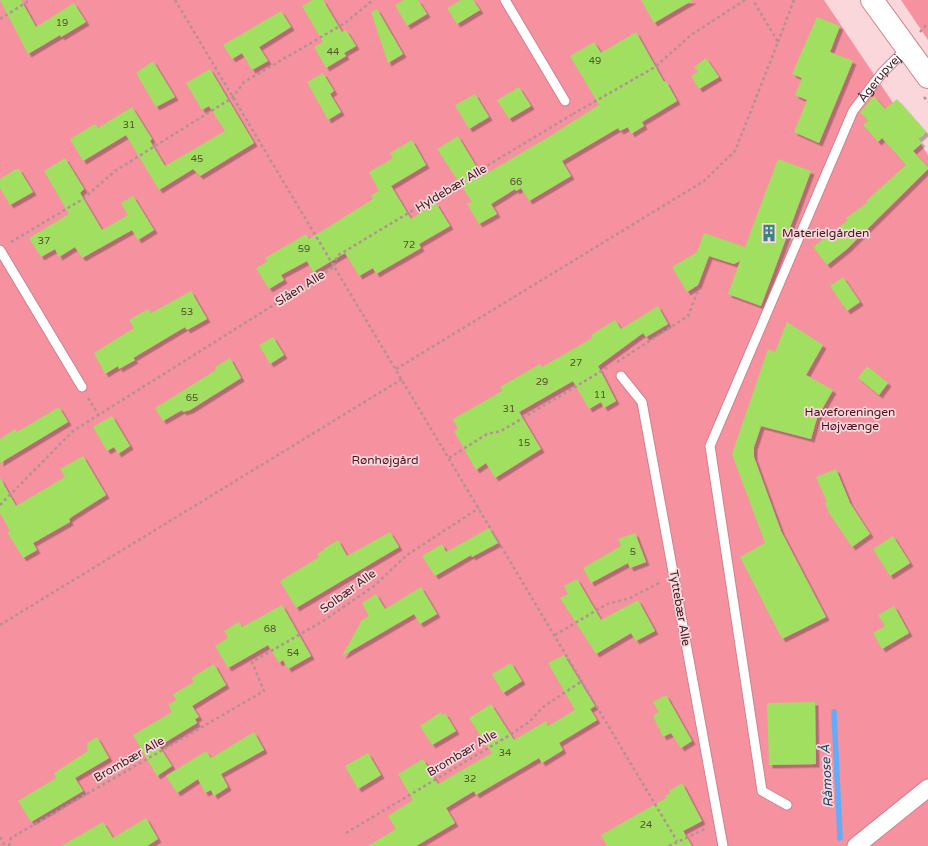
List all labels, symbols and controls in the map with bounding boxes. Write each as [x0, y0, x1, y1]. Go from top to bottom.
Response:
house number: 19 [56, 17, 68, 29]
house number: 44 [327, 46, 339, 58]
street label: Ågerupvej [855, 51, 904, 105]
house number: 49 [589, 55, 601, 67]
house number: 31 [123, 119, 135, 131]
house number: 45 [191, 153, 203, 165]
street label: Hyldebær Alle [413, 161, 489, 215]
house number: 66 [510, 176, 522, 188]
building icon: Materielgården [759, 223, 779, 243]
place label: Materielgården [782, 226, 869, 240]
house number: 37 [38, 235, 50, 247]
house number: 72 [403, 239, 415, 251]
house number: 59 [298, 243, 310, 255]
street label: Slåen Alle [273, 267, 328, 309]
house number: 53 [181, 306, 193, 318]
house number: 27 [570, 357, 582, 369]
house number: 29 [536, 376, 548, 388]
house number: 11 [594, 389, 606, 401]
house number: 65 [186, 392, 198, 404]
house number: 31 [503, 403, 515, 415]
park label: Haveforeningen Højvænge [805, 405, 895, 433]
house number: 15 [518, 437, 530, 449]
park label: Rønhøjgård [351, 453, 419, 467]
house number: 5 [630, 546, 636, 558]
street label: Solbær Alle [317, 566, 379, 616]
street label: Tyttebær Alle [666, 569, 694, 647]
house number: 68 [264, 623, 276, 635]
house number: 54 [287, 647, 299, 659]
street label: Brombær Alle [425, 727, 500, 779]
street label: Brombær Alle [91, 733, 167, 785]
water label: Råmose Å [817, 744, 837, 808]
house number: 34 [499, 747, 511, 759]
house number: 32 [464, 773, 476, 785]
house number: 24 [640, 819, 652, 831]

